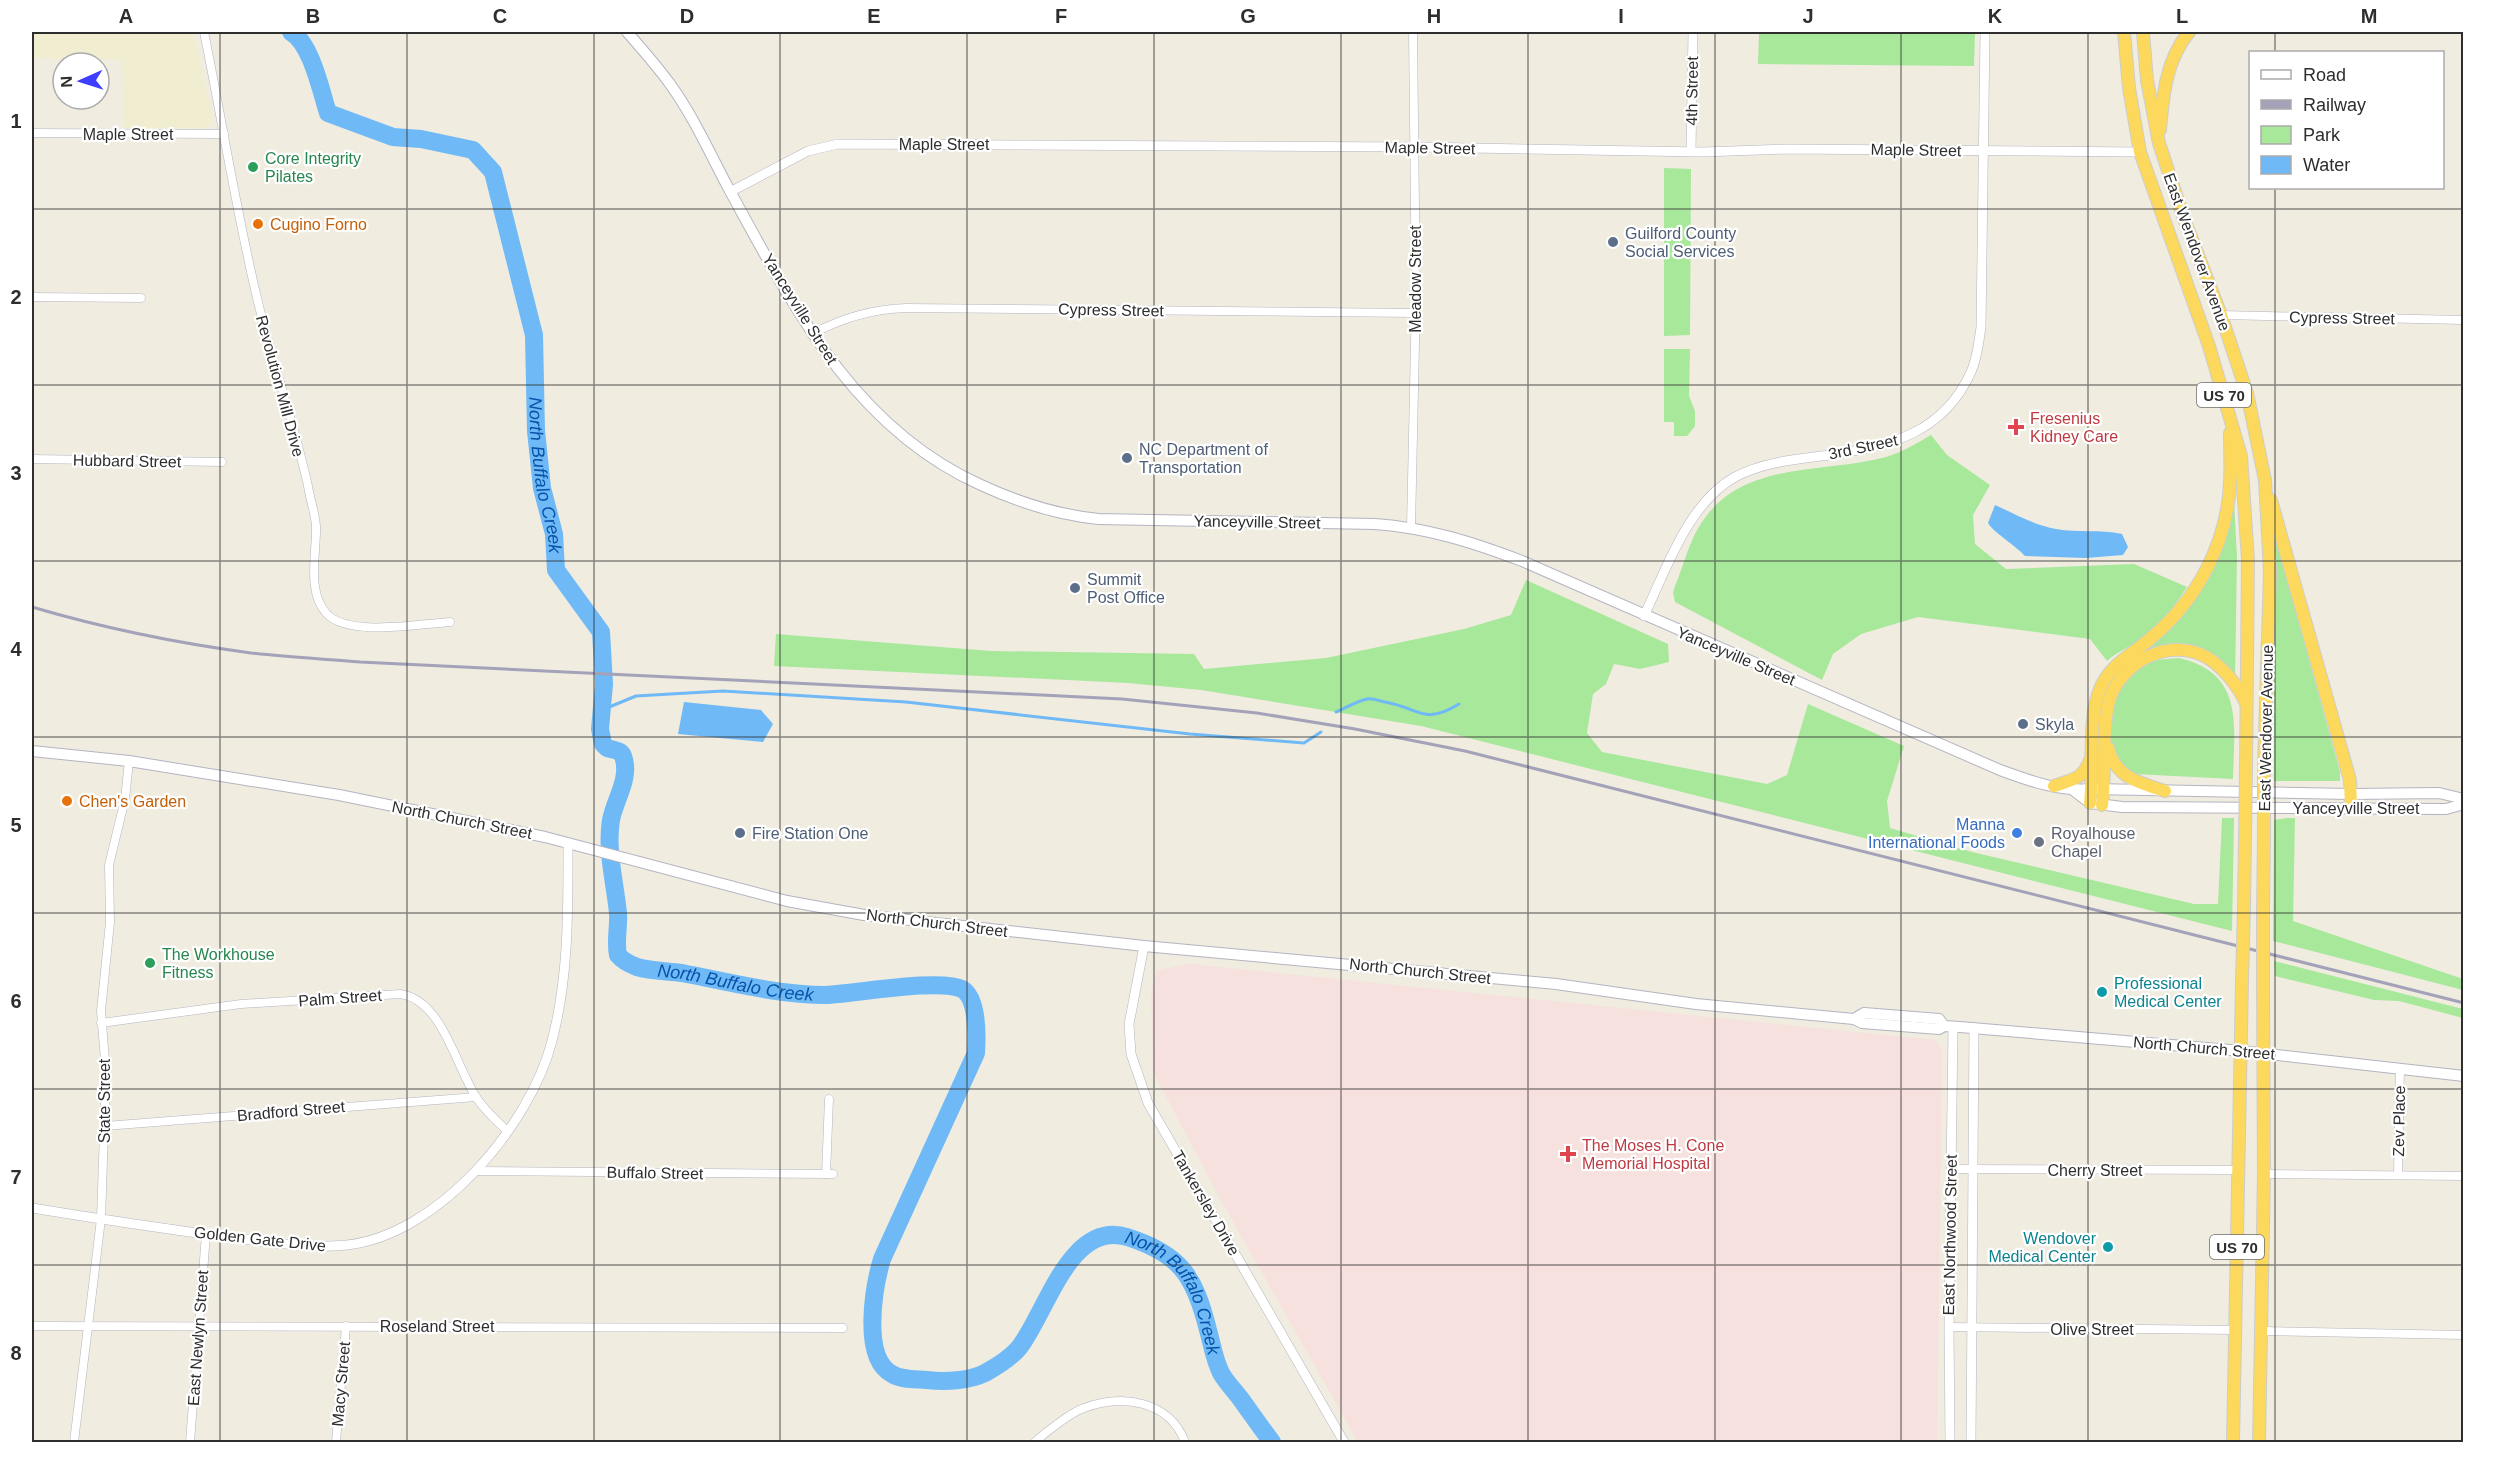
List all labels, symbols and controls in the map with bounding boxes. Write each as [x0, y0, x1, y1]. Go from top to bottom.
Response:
text: A [119, 5, 133, 27]
text: B [306, 5, 320, 27]
text: C [493, 5, 507, 27]
text: D [680, 5, 694, 27]
text: E [867, 5, 881, 27]
text: F [1055, 5, 1067, 27]
text: G [1240, 5, 1256, 27]
text: H [1427, 5, 1441, 27]
text: I [1618, 5, 1624, 27]
text: J [1802, 5, 1814, 27]
text: K [1988, 5, 2003, 27]
text: L [2176, 5, 2188, 27]
text: M [2361, 5, 2377, 27]
north arrow [51, 51, 111, 111]
legend [2249, 51, 2444, 189]
street label: 4th Street [1683, 56, 1701, 126]
text: Road [2303, 65, 2346, 85]
text: N [58, 76, 75, 88]
text: Railway [2303, 95, 2366, 115]
text: 1 [10, 110, 22, 132]
text: Park [2303, 125, 2341, 145]
street label: Maple Street [83, 126, 174, 143]
street label: Maple Street [899, 136, 990, 153]
street label: Maple Street [1384, 139, 1476, 157]
street label: Maple Street [1870, 141, 1962, 159]
place label: Core Integrity Pilates [265, 150, 361, 185]
text: Water [2303, 155, 2350, 175]
marker: Core Integrity Pilates [246, 160, 260, 174]
street label: East Wendover Avenue [2161, 171, 2234, 333]
place label: Cugino Forno [270, 216, 367, 233]
marker: Cugino Forno [251, 217, 265, 231]
street label: Meadow Street [1407, 225, 1424, 333]
place label: Guilford County Social Services [1625, 225, 1736, 260]
marker: Guilford County Social Services [1606, 235, 1620, 249]
street label: Yanceyville Street [759, 251, 841, 368]
text: 2 [10, 286, 22, 308]
street label: Cypress Street [1058, 301, 1165, 319]
street label: Cypress Street [2289, 309, 2396, 327]
street label: Revolution Mill Drive [253, 313, 307, 459]
road number: US 70 [2197, 383, 2251, 407]
water label: North Buffalo Creek [525, 397, 565, 555]
place label: Fresenius Kidney Care [2030, 410, 2118, 445]
marker: Fresenius Kidney Care [2007, 418, 2025, 436]
street label: 3rd Street [1827, 431, 1900, 463]
place label: NC Department of Transportation [1139, 441, 1268, 476]
marker: NC Department of Transportation [1120, 451, 1134, 465]
street label: Hubbard Street [73, 452, 182, 470]
text: 3 [10, 462, 22, 484]
street label: Yanceyville Street [1193, 512, 1321, 532]
place label: Summit Post Office [1087, 571, 1165, 606]
marker: Summit Post Office [1068, 581, 1082, 595]
street label: Yanceyville Street [1674, 623, 1798, 689]
text: 4 [10, 638, 22, 660]
street label: East Wendover Avenue [2256, 644, 2276, 811]
place label: Skyla [2035, 716, 2074, 733]
marker: Skyla [2016, 717, 2030, 731]
place label: Chen's Garden [79, 793, 186, 810]
marker: Chen's Garden [60, 794, 74, 808]
street label: North Church Street [391, 798, 534, 842]
street label: Yanceyville Street [2293, 800, 2420, 817]
text: 5 [10, 814, 22, 836]
place label: Manna International Foods [1868, 816, 2005, 851]
place label: Fire Station One [752, 825, 869, 842]
place label: Royalhouse Chapel [2051, 825, 2136, 860]
marker: Fire Station One [733, 826, 747, 840]
marker: Manna International Foods [2010, 826, 2024, 840]
marker: Royalhouse Chapel [2032, 835, 2046, 849]
street label: North Church Street [865, 906, 1009, 940]
place label: The Workhouse Fitness [162, 946, 275, 981]
street label: North Church Street [1348, 955, 1492, 987]
marker: The Workhouse Fitness [143, 956, 157, 970]
water label: North Buffalo Creek [657, 961, 815, 1005]
place label: Professional Medical Center [2114, 975, 2222, 1010]
marker: Professional Medical Center [2095, 985, 2109, 999]
street label: Palm Street [298, 987, 383, 1009]
text: 6 [10, 990, 22, 1012]
street label: North Church Street [2132, 1033, 2276, 1063]
street label: State Street [96, 1058, 113, 1143]
street label: Zev Place [2390, 1085, 2408, 1157]
street label: Bradford Street [236, 1098, 346, 1124]
place label: The Moses H. Cone Memorial Hospital [1582, 1137, 1724, 1172]
marker: The Moses H. Cone Memorial Hospital [1559, 1145, 1577, 1163]
street label: Tankersley Drive [1169, 1148, 1243, 1259]
street label: East Northwood Street [1940, 1154, 1960, 1316]
street label: Cherry Street [2047, 1162, 2143, 1179]
street label: Buffalo Street [607, 1164, 704, 1182]
text: 7 [10, 1166, 22, 1188]
street label: Golden Gate Drive [193, 1224, 327, 1254]
water label: North Buffalo Creek [1122, 1227, 1224, 1358]
place label: Wendover Medical Center [1988, 1230, 2097, 1265]
road number: US 70 [2210, 1235, 2264, 1259]
marker: Wendover Medical Center [2101, 1240, 2115, 1254]
street label: East Newlyn Street [185, 1269, 211, 1406]
street label: Roseland Street [380, 1318, 495, 1335]
street label: Olive Street [2050, 1321, 2134, 1338]
street label: Macy Street [329, 1340, 353, 1427]
text: 8 [10, 1342, 22, 1364]

